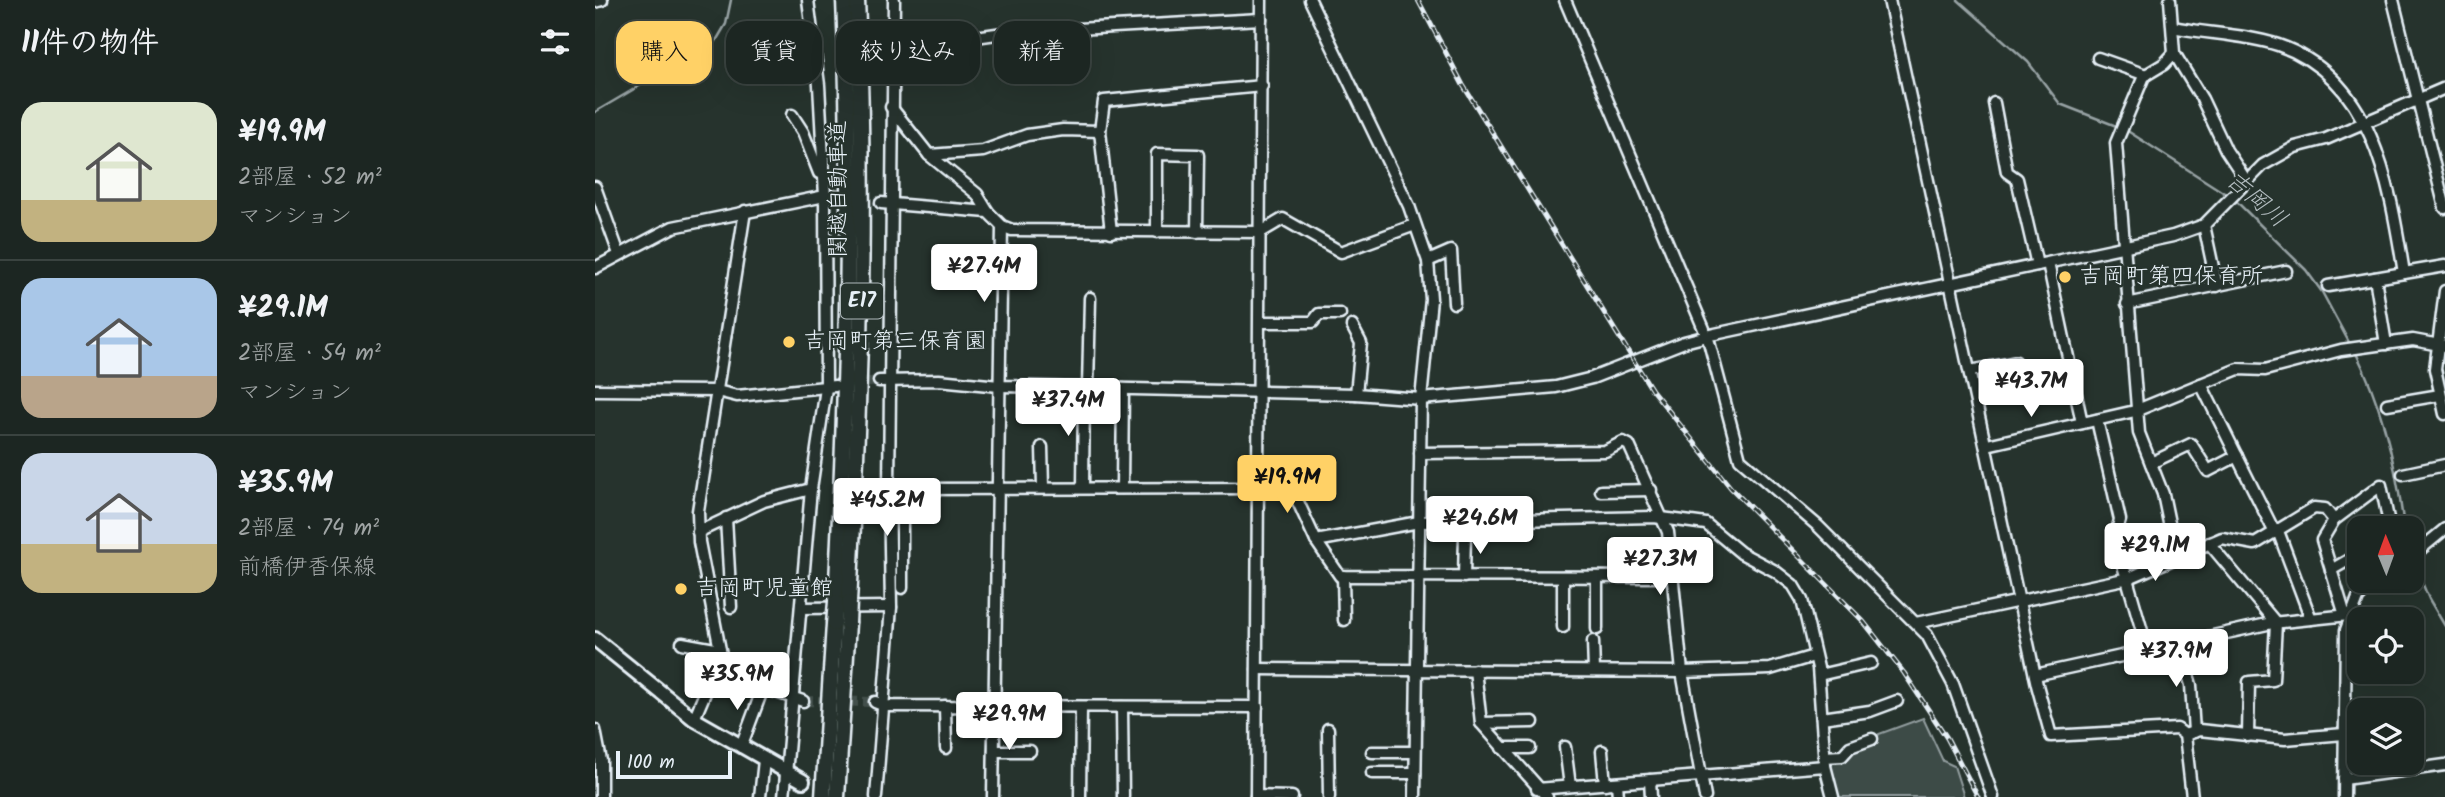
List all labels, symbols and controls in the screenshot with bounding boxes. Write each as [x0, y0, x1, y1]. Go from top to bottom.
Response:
text: 11件の物件 [21, 20, 159, 68]
chip: 購入 [616, 21, 712, 84]
chip: 賃貸 [726, 21, 822, 84]
chip: 絞り込み [836, 21, 980, 84]
chip: 新着 [994, 21, 1090, 84]
icon: filters [536, 23, 574, 61]
text: ¥19.9M [238, 109, 326, 157]
street label: 関越自動車道 [821, 120, 857, 258]
icon: home [77, 130, 161, 214]
text: 2部屋 · 52 m² [238, 160, 382, 196]
water label: 吉岡川 [2216, 162, 2296, 238]
text: マンション [238, 199, 352, 235]
pin: ¥27.4M [927, 244, 1041, 304]
text: ¥27.4M [947, 249, 1021, 285]
place label: 吉岡町第四保育所 [2079, 259, 2263, 295]
marker: 吉岡町第四保育所 [2057, 269, 2073, 285]
road number: E17 [841, 284, 883, 318]
text: ¥29.1M [238, 285, 328, 333]
icon: home [77, 306, 161, 390]
place label: 吉岡町第三保育園 [803, 324, 987, 360]
marker: 吉岡町第三保育園 [781, 334, 797, 350]
text: 2部屋 · 54 m² [238, 336, 381, 372]
pin: ¥43.7M [1974, 360, 2088, 419]
text: ¥43.7M [1995, 364, 2067, 400]
text: マンション [238, 375, 352, 411]
pin: ¥37.4M [1011, 378, 1125, 438]
text: ¥37.4M [1032, 383, 1104, 419]
pin: ¥19.9M [1230, 456, 1344, 515]
text: ¥35.9M [238, 460, 333, 508]
text: ¥19.9M [1253, 460, 1321, 496]
pin: ¥45.2M [830, 478, 944, 538]
icon: home [77, 481, 161, 565]
text: ¥45.2M [850, 483, 924, 519]
pin: ¥24.6M [1423, 496, 1537, 556]
text: ¥24.6M [1442, 501, 1518, 537]
text: 2部屋 · 74 m² [238, 511, 379, 547]
north arrow [2347, 516, 2424, 593]
map controls [2347, 516, 2424, 775]
pin: ¥29.1M [2098, 524, 2212, 583]
text: ¥29.1M [2121, 528, 2189, 564]
pin: ¥27.3M [1603, 538, 1717, 597]
text: ¥27.3M [1623, 542, 1697, 578]
text: 前橋伊香保線 [238, 550, 376, 586]
place label: 吉岡町児童館 [695, 571, 833, 607]
marker: 吉岡町児童館 [673, 581, 689, 597]
button: locate [2347, 607, 2424, 684]
pin: ¥37.9M [2119, 630, 2233, 689]
text: ¥37.9M [2140, 634, 2212, 670]
pin: ¥35.9M [680, 652, 794, 712]
text: ¥35.9M [701, 657, 773, 693]
pin: ¥29.9M [952, 692, 1066, 752]
text: ¥29.9M [972, 697, 1046, 733]
button: layers [2347, 698, 2424, 775]
scale bar [616, 748, 731, 780]
text: 100 m [627, 748, 675, 778]

